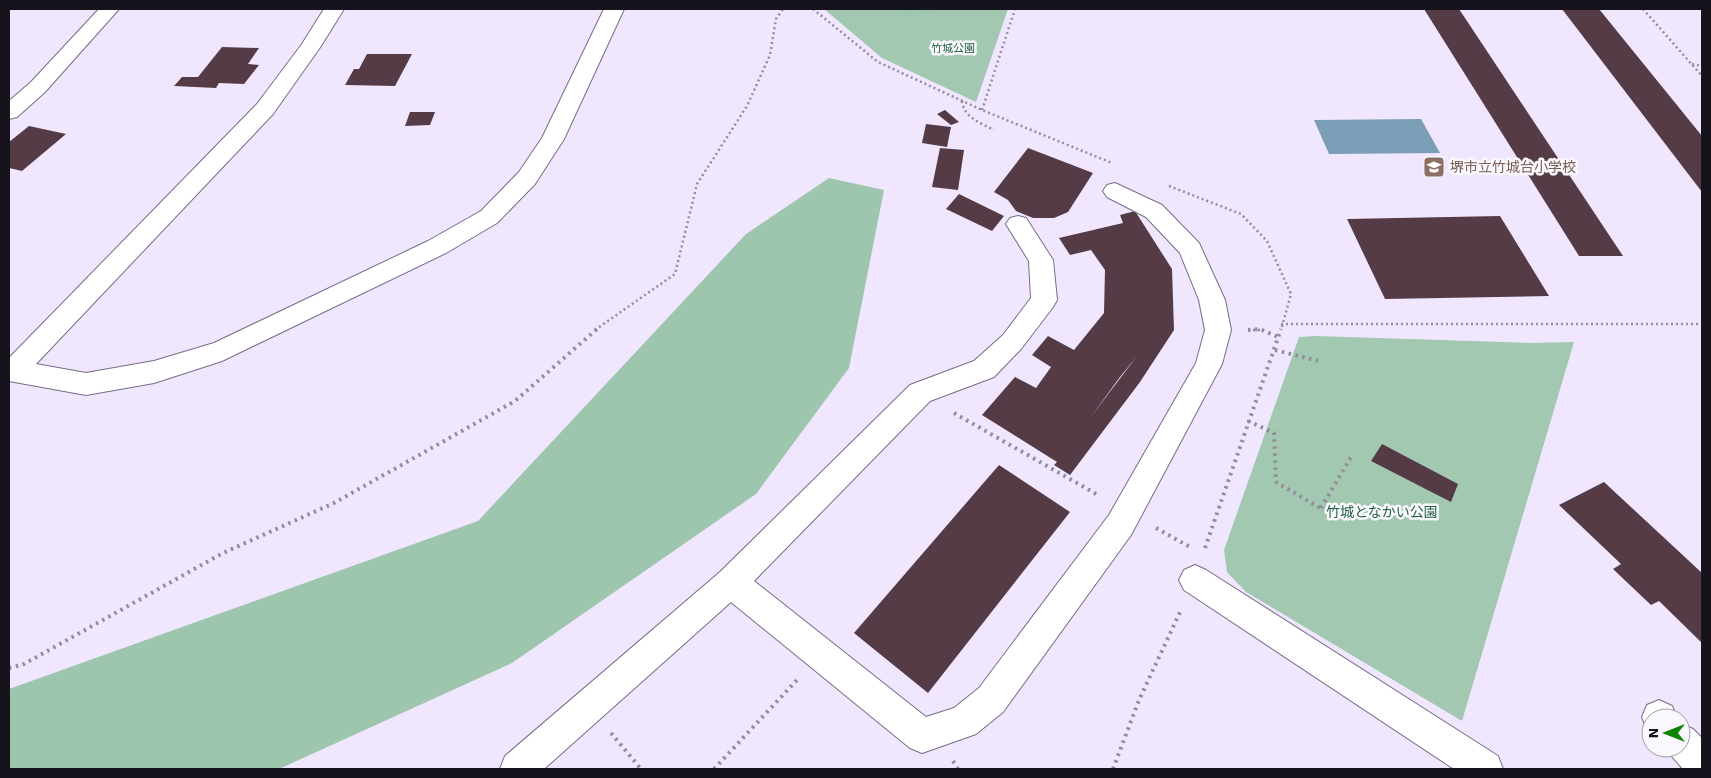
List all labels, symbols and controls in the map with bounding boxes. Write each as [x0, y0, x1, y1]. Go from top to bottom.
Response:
park label: 竹城公園 [931, 42, 975, 55]
school or university icon: 堺市立竹城台小学校 [1422, 155, 1446, 179]
place label: 堺市立竹城台小学校 [1450, 159, 1576, 175]
park label: 竹城となかい公園 [1326, 504, 1438, 520]
north arrow [1641, 708, 1691, 758]
text: N [1645, 728, 1661, 738]

